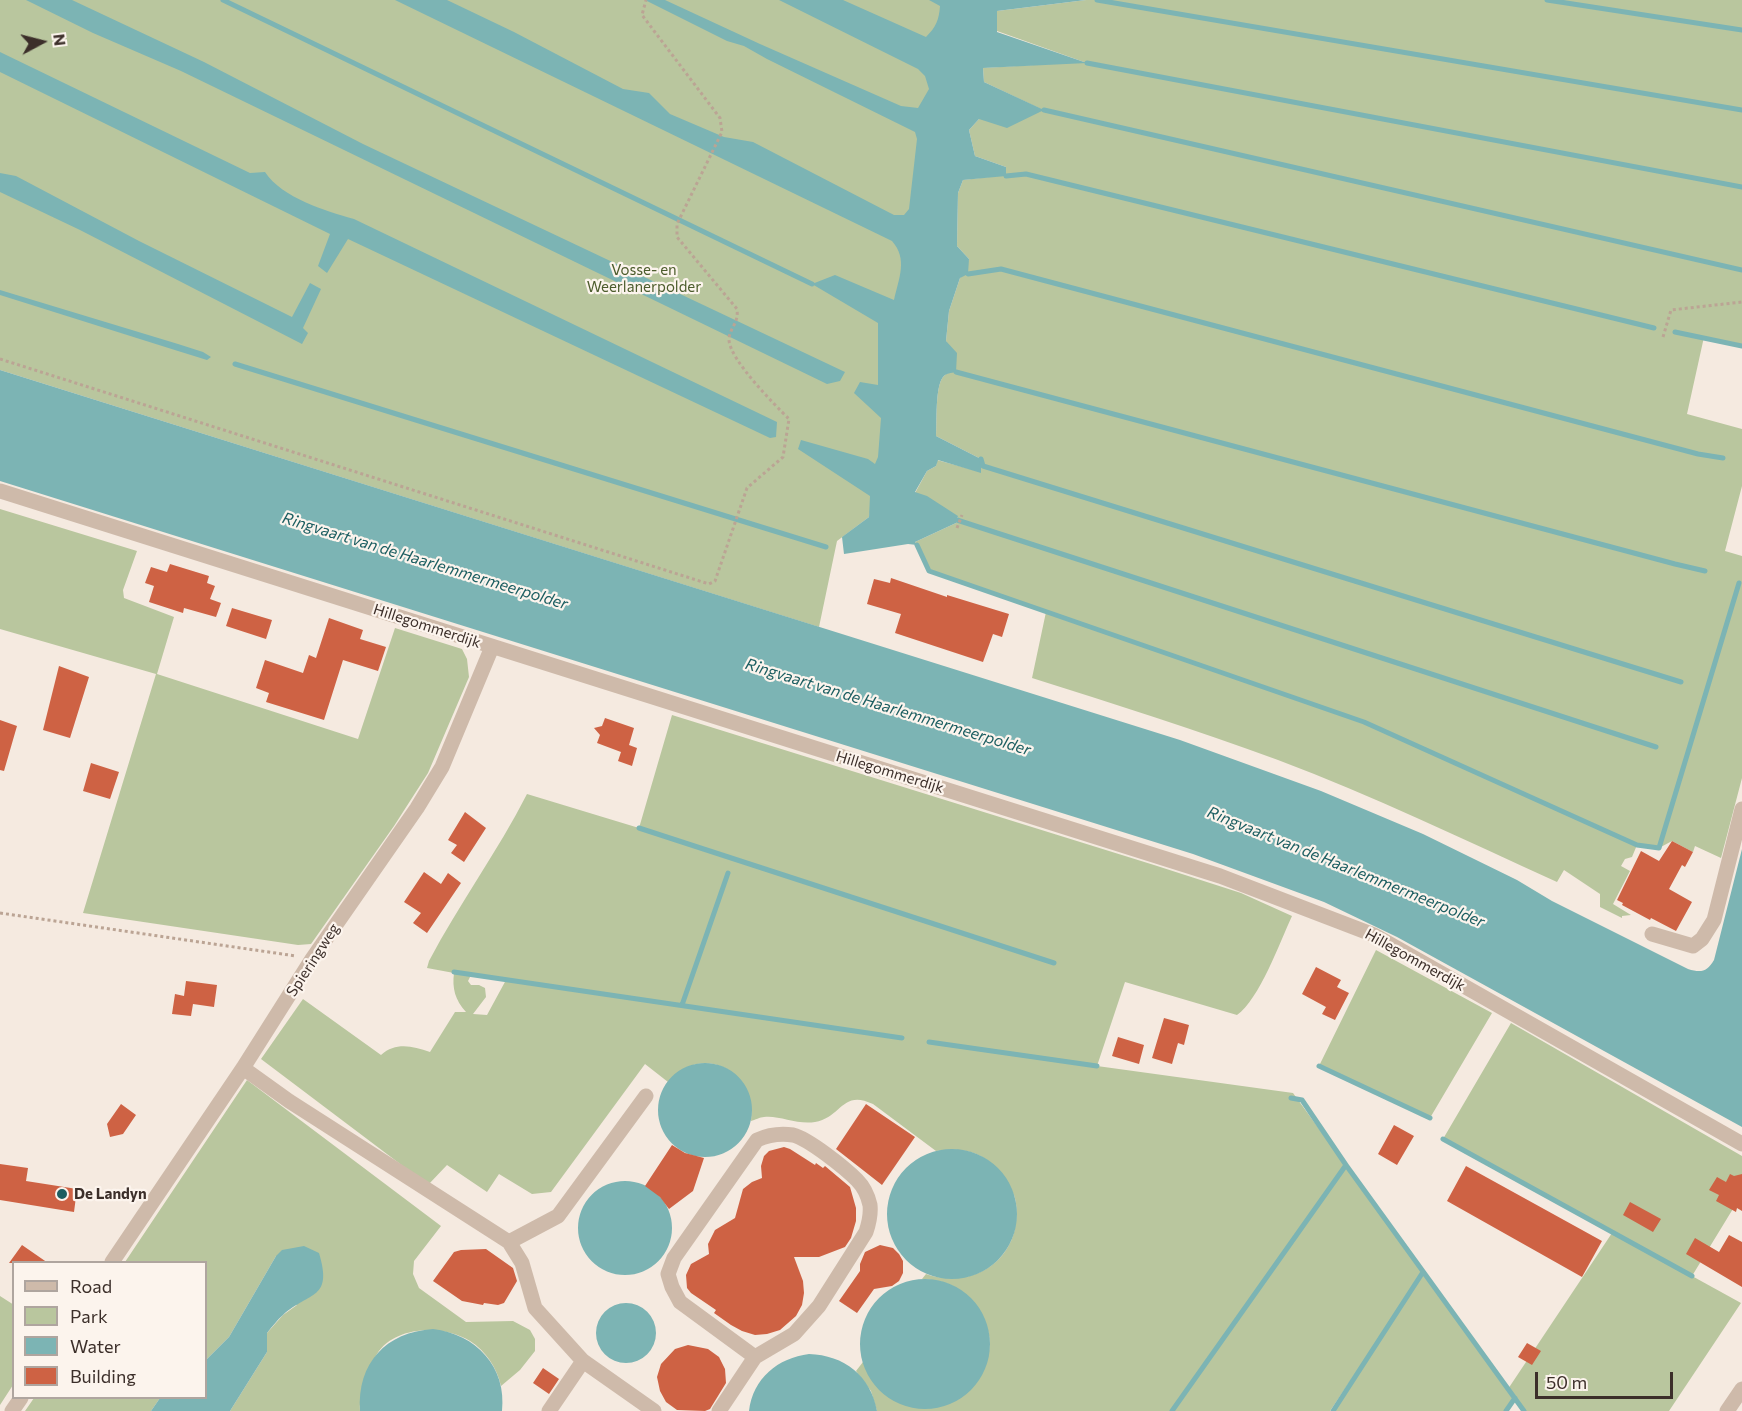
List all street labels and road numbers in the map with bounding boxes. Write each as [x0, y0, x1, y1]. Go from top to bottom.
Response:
street label: Hillegommerdijk [371, 600, 483, 652]
street label: Hillegommerdijk [834, 747, 946, 797]
street label: Spieringweg [283, 920, 343, 1000]
street label: Hillegommerdijk [1362, 925, 1468, 995]

